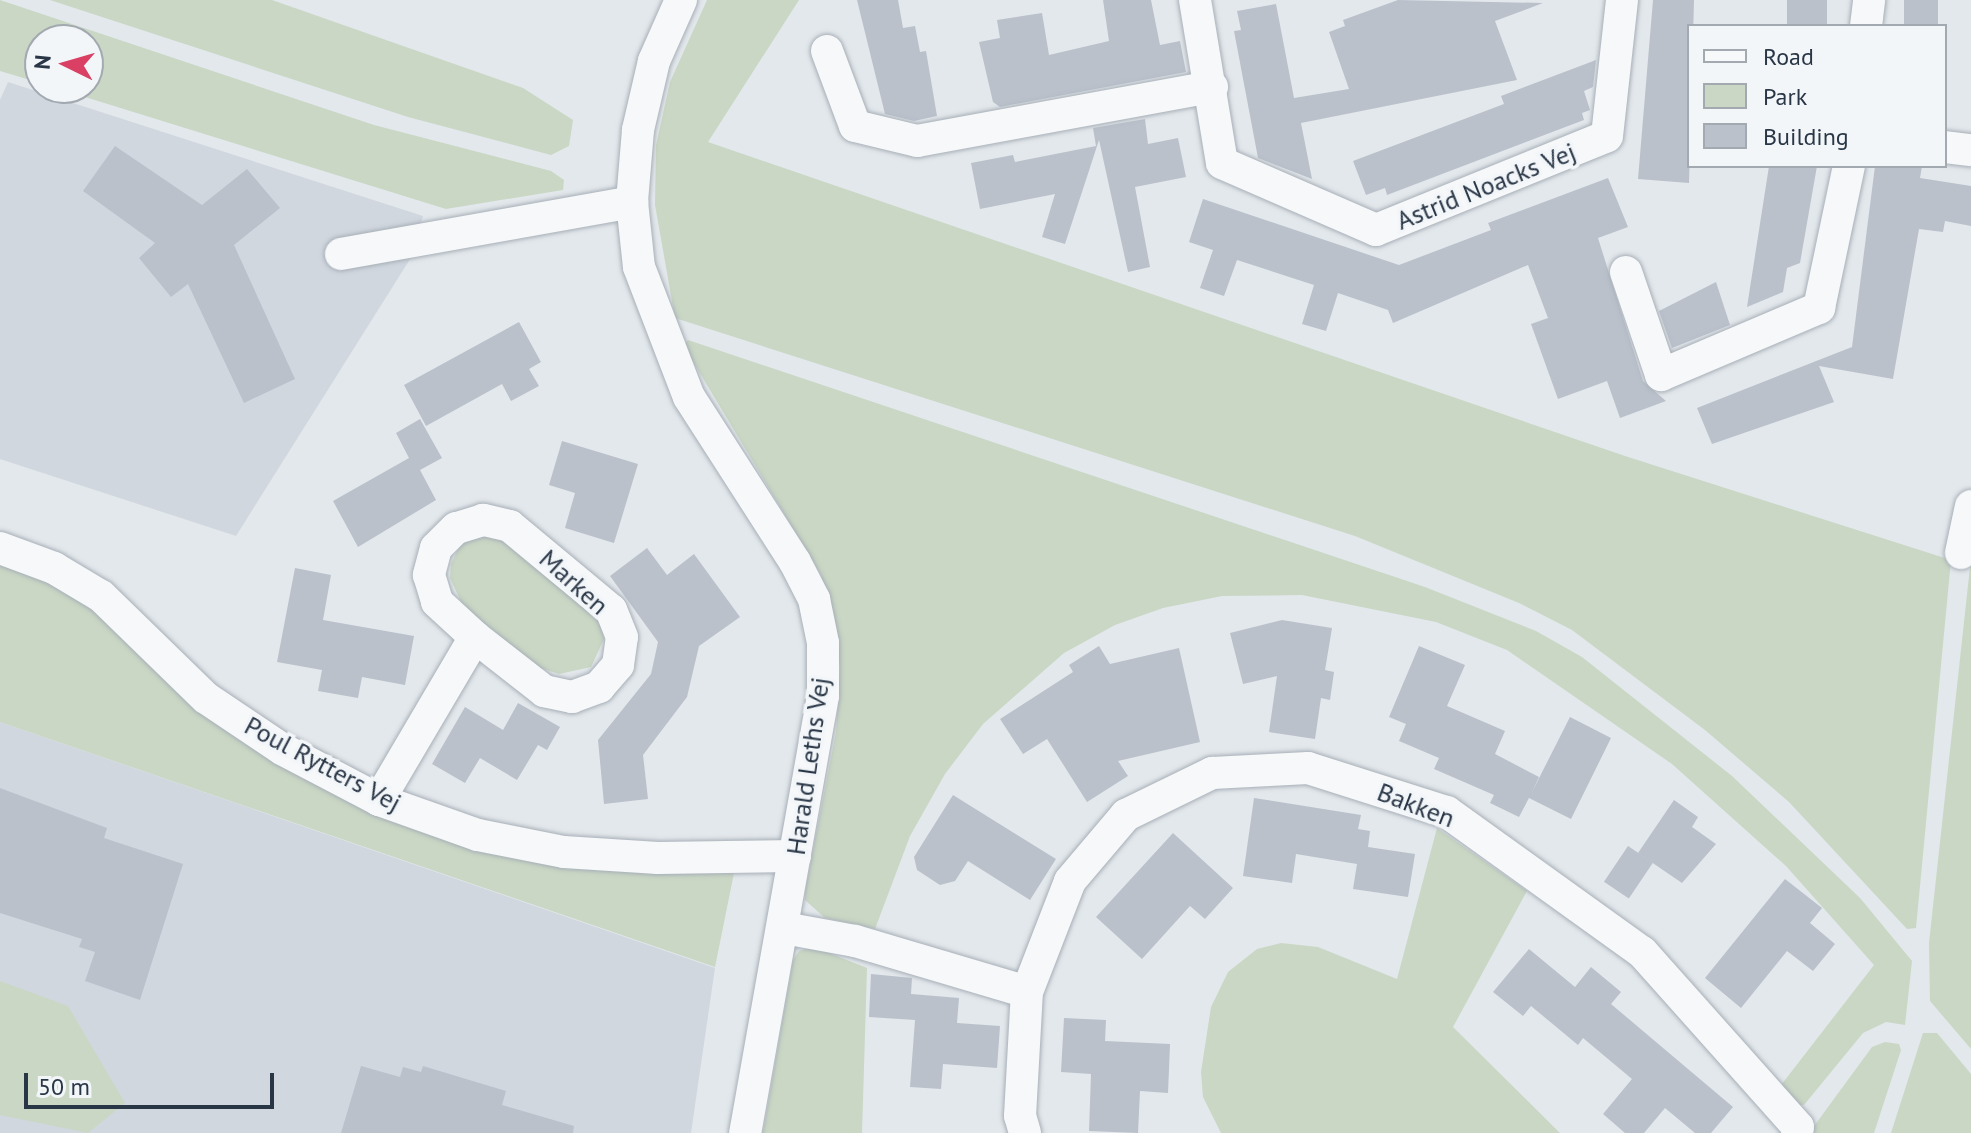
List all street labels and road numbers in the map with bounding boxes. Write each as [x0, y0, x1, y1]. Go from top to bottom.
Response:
street label: Astrid Noacks Vej [1391, 136, 1581, 236]
street label: Marken [533, 543, 615, 621]
street label: Harald Leths Vej [780, 675, 836, 857]
street label: Poul Rytters Vej [239, 709, 407, 819]
street label: Bakken [1373, 776, 1459, 834]

